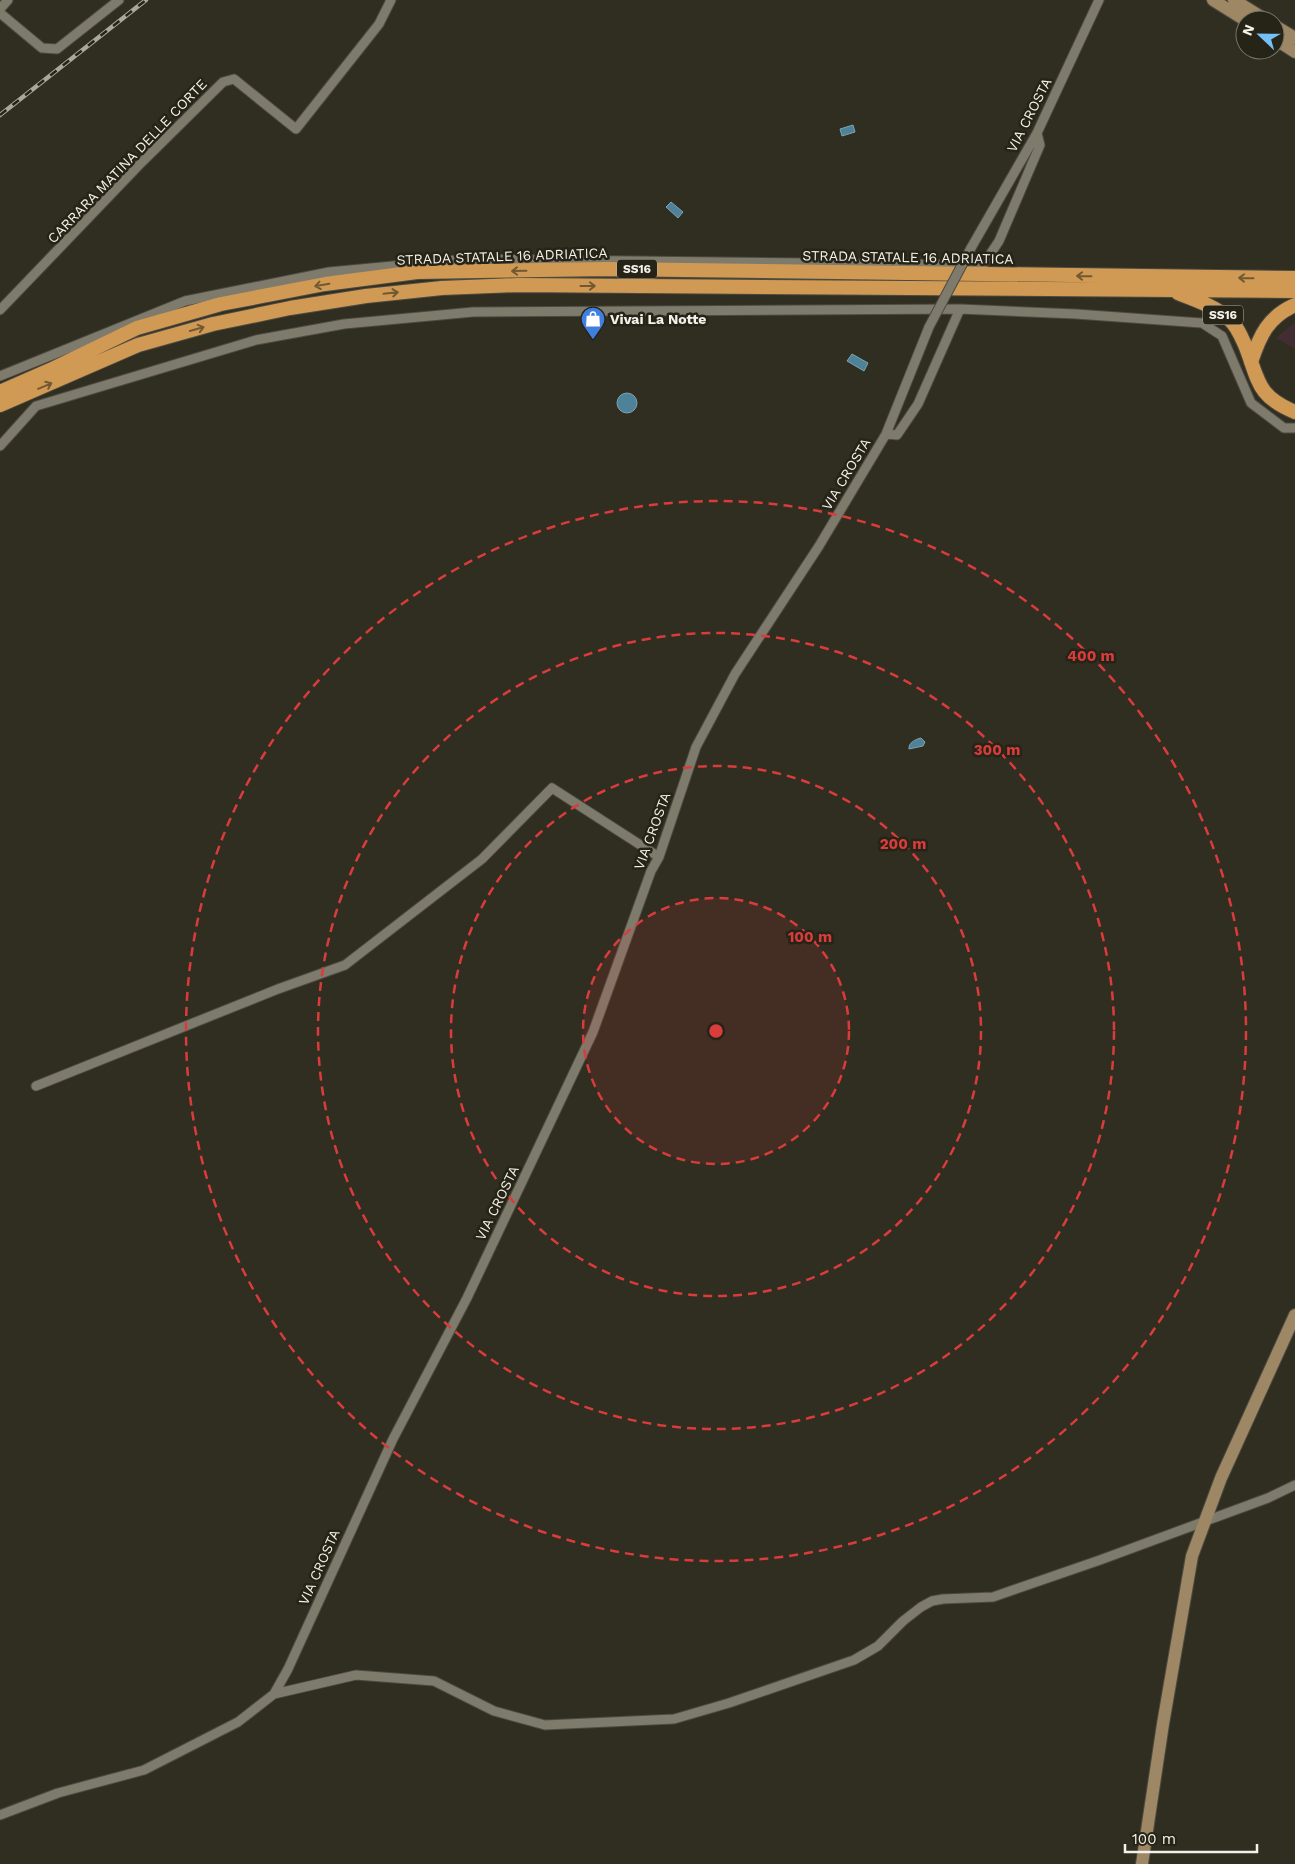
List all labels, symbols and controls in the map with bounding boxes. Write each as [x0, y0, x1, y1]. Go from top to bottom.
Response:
north arrow [1235, 10, 1285, 60]
text: N [1239, 22, 1257, 38]
street label: VIA CROSTA [1003, 75, 1055, 155]
street label: CARRARA MATINA DELLE CORTE [44, 76, 210, 246]
street label: STRADA STATALE 16 ADRIATICA [396, 244, 608, 268]
street label: STRADA STATALE 16 ADRIATICA [802, 247, 1014, 267]
road number: SS16 [617, 260, 657, 278]
one-way arrow [511, 266, 528, 276]
one-way arrow [1076, 271, 1092, 281]
one-way arrow [1239, 273, 1255, 283]
one-way arrow [315, 280, 331, 290]
one-way arrow [580, 281, 596, 291]
one-way arrow [382, 288, 398, 298]
shop icon: Vivai La Notte [580, 306, 606, 340]
road number: SS16 [1203, 306, 1243, 324]
place label: Vivai La Notte [610, 311, 706, 327]
one-way arrow [188, 323, 204, 333]
one-way arrow [37, 381, 52, 391]
street label: VIA CROSTA [818, 435, 874, 513]
text: 400 m [1067, 647, 1115, 665]
text: 300 m [974, 741, 1020, 759]
street label: VIA CROSTA [631, 790, 673, 872]
text: 200 m [880, 835, 926, 853]
text: 100 m [788, 928, 832, 946]
centre of rings [707, 1022, 725, 1040]
street label: VIA CROSTA [472, 1163, 522, 1243]
street label: VIA CROSTA [295, 1527, 343, 1607]
scale bar [1125, 1822, 1258, 1854]
text: 100 m [1132, 1830, 1176, 1848]

